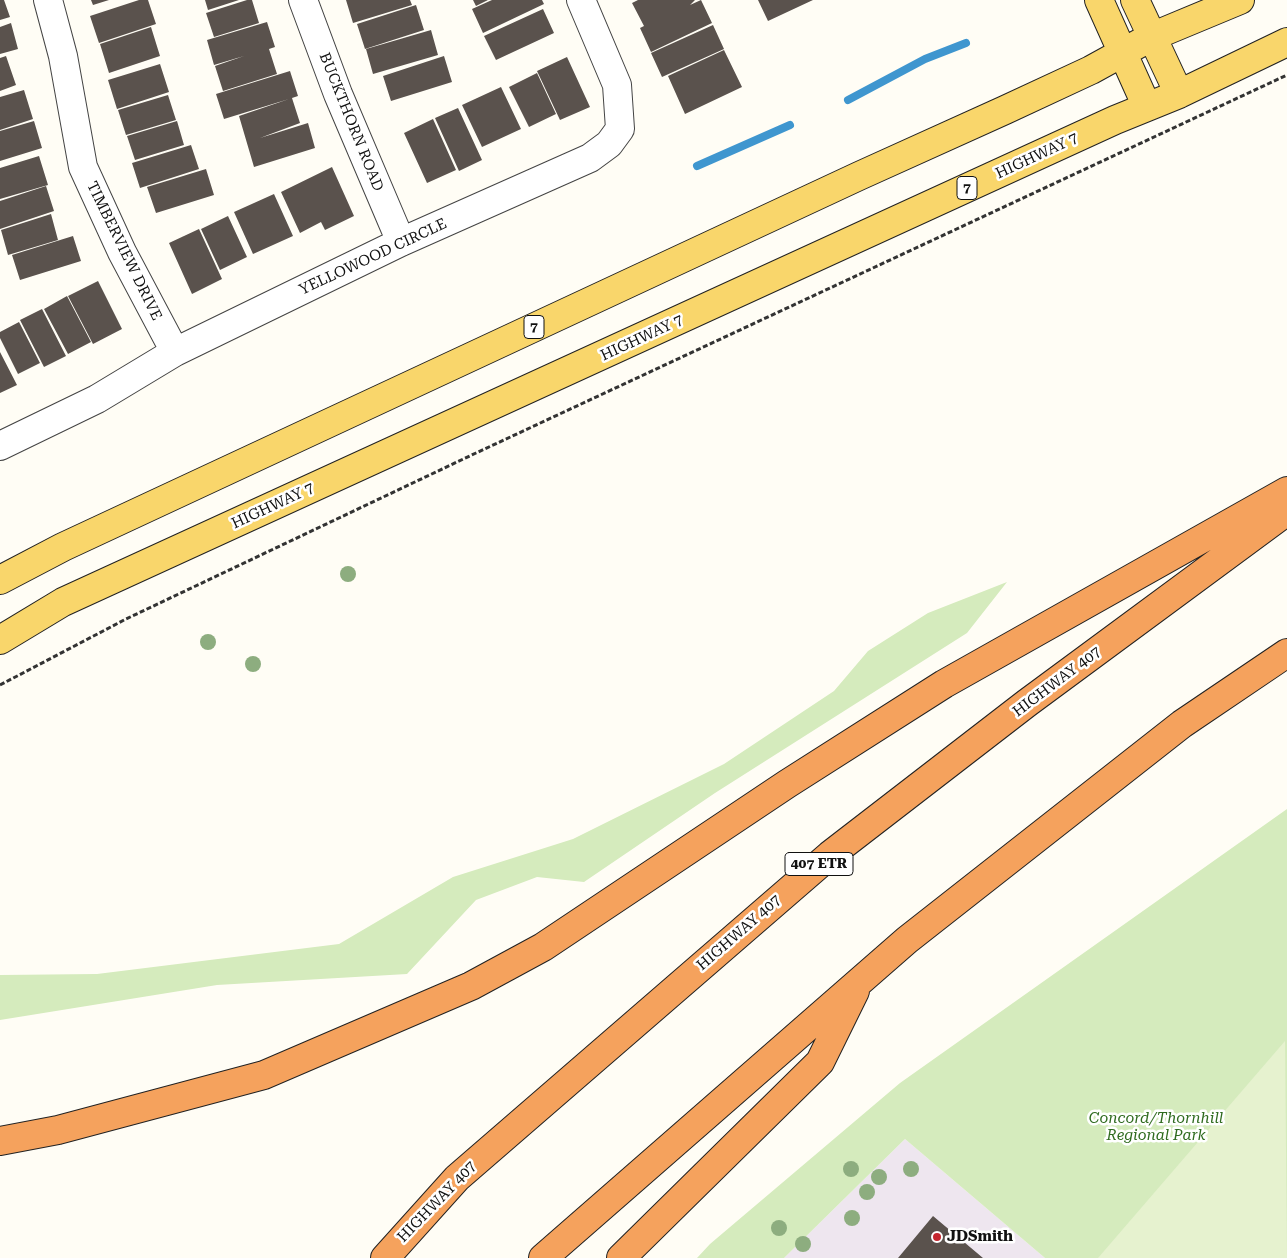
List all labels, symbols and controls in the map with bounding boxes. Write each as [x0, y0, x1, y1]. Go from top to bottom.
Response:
street label: BUCKTHORN ROAD [315, 50, 387, 194]
street label: HIGHWAY 7 [993, 129, 1081, 183]
road number: 7 [957, 177, 977, 200]
street label: TIMBERVIEW DRIVE [83, 179, 165, 323]
street label: YELLOWOOD CIRCLE [296, 215, 450, 299]
street label: HIGHWAY 7 [598, 311, 686, 365]
road number: 7 [524, 316, 544, 338]
street label: HIGHWAY 7 [229, 479, 317, 533]
street label: HIGHWAY 407 [1009, 643, 1105, 721]
road number: 407 ETR [785, 852, 853, 876]
street label: HIGHWAY 407 [693, 892, 785, 974]
park label: Concord/Thornhill Regional Park [1089, 1110, 1223, 1145]
street label: HIGHWAY 407 [394, 1158, 480, 1246]
place label: JDSmith [947, 1228, 1013, 1246]
marker: JDSmith [931, 1231, 943, 1243]

